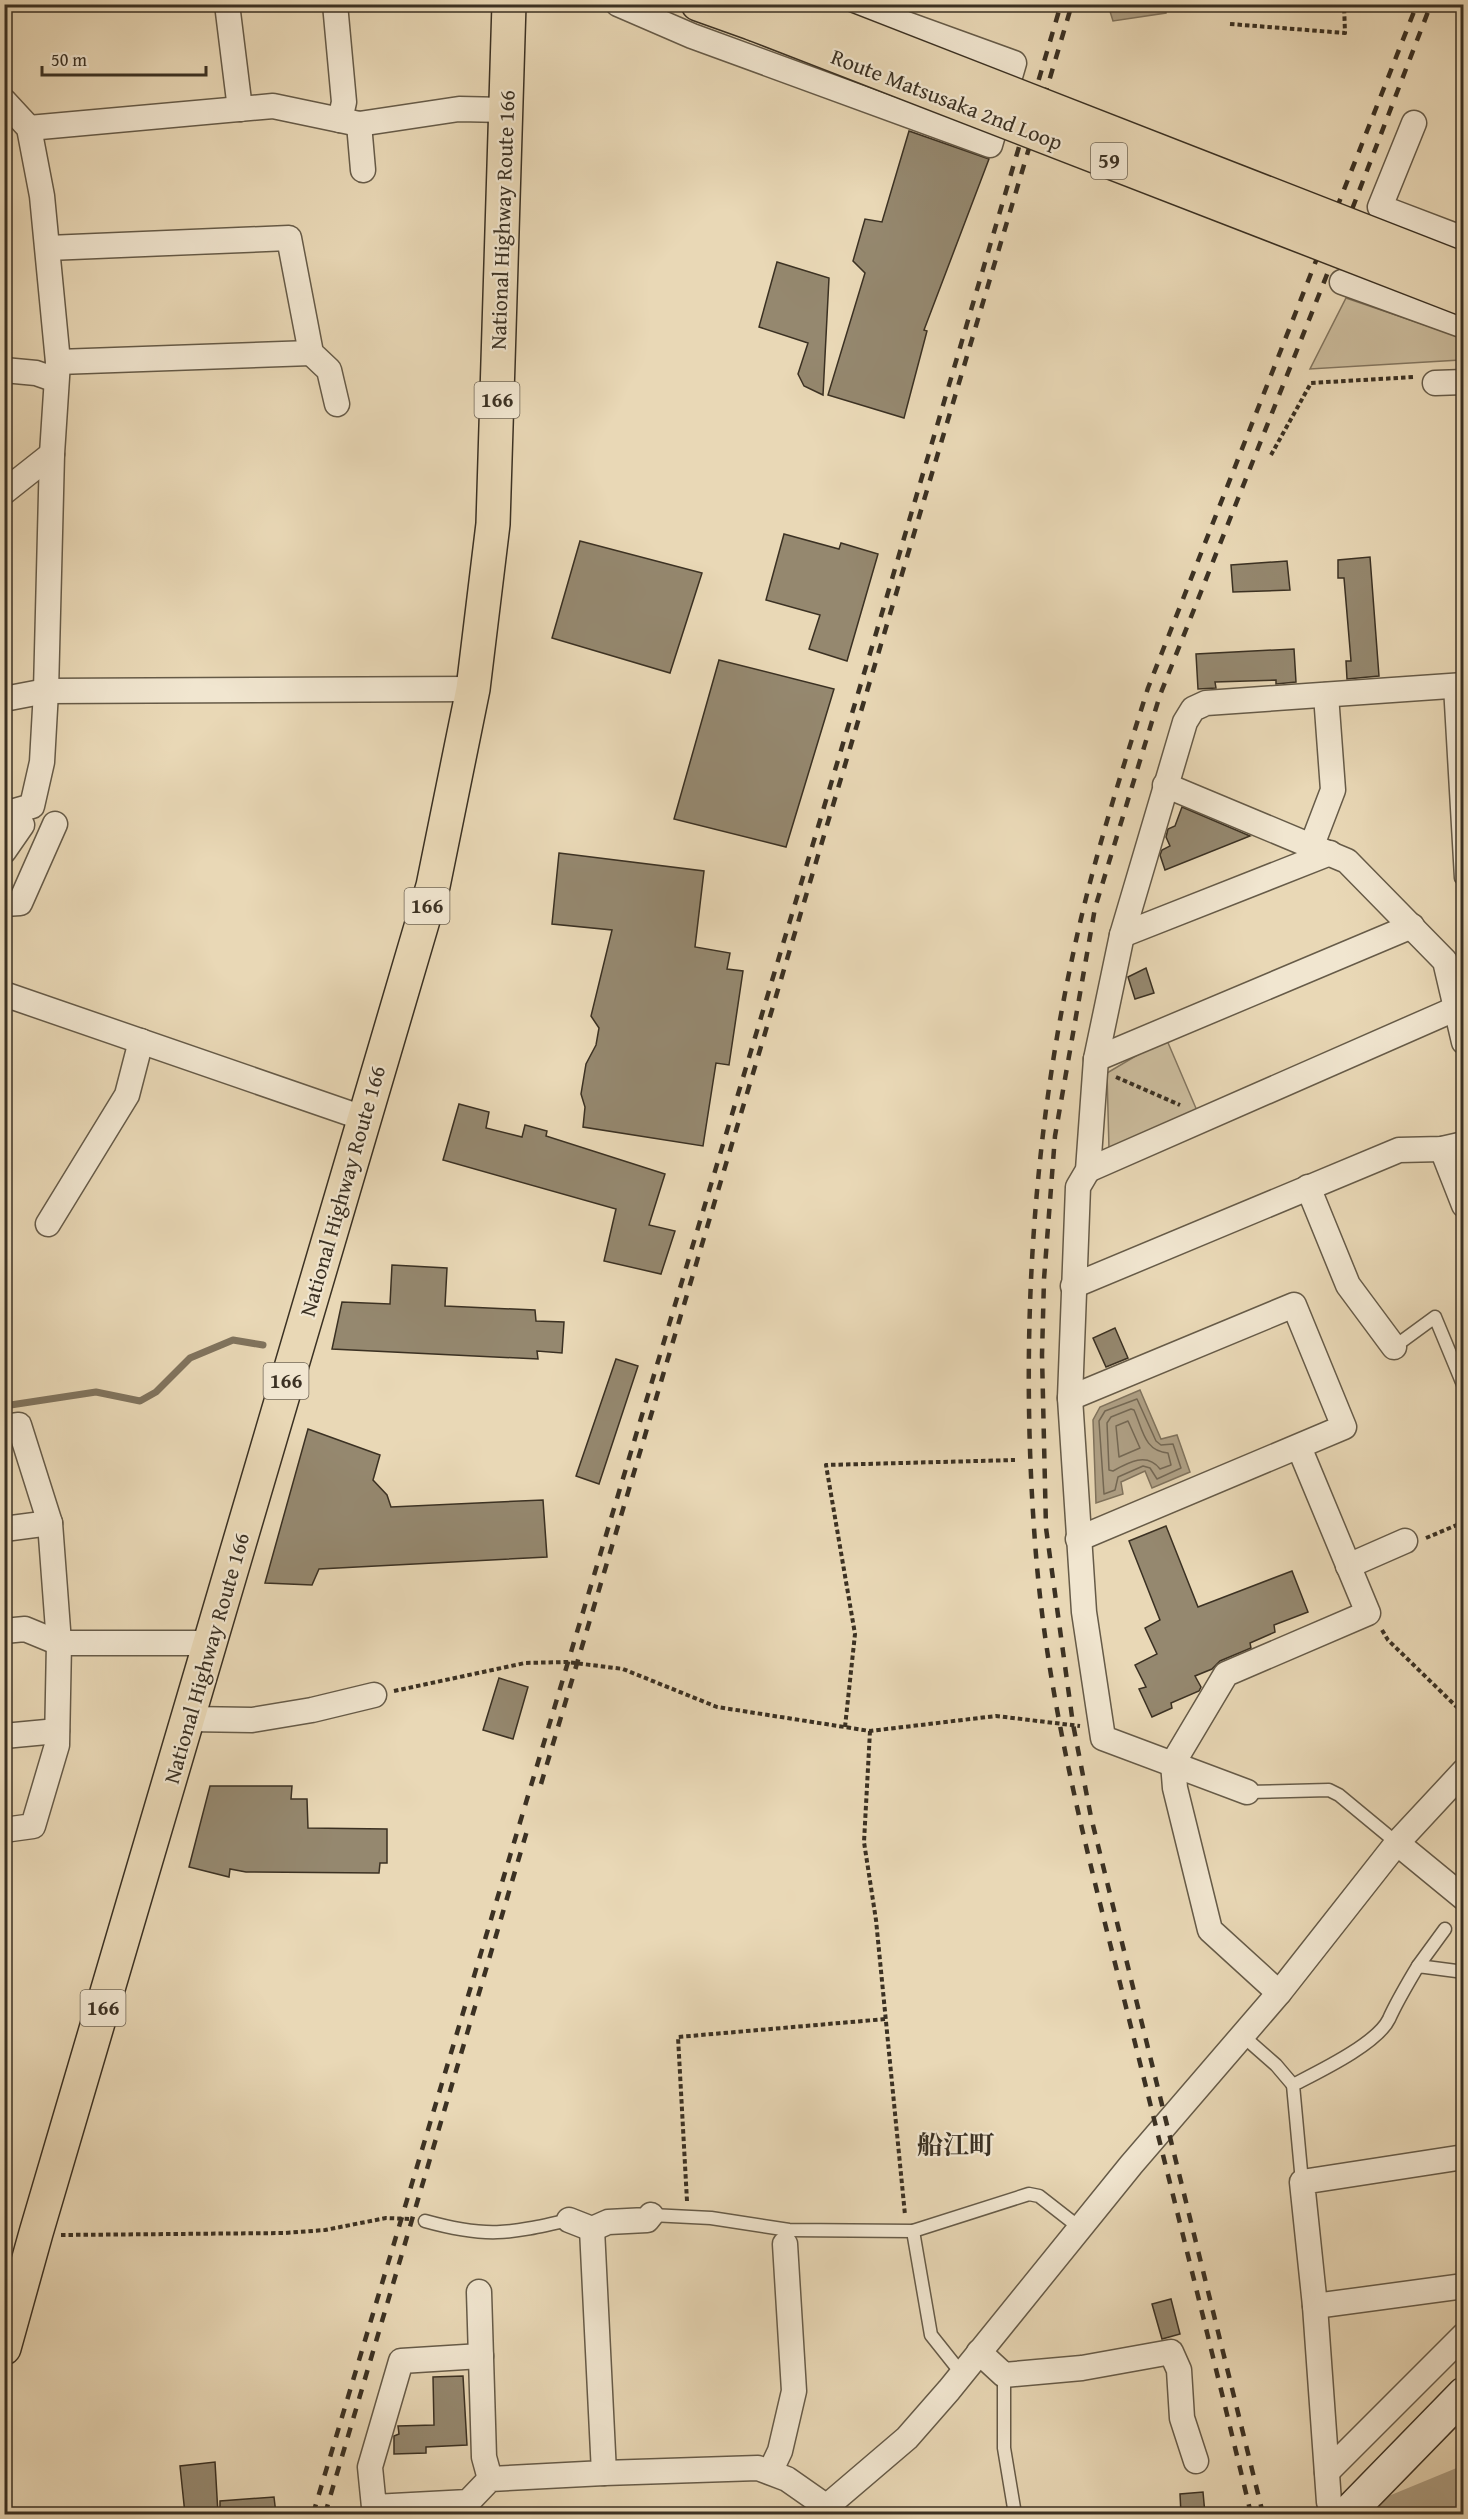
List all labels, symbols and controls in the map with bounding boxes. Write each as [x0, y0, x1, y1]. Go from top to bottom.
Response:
scale bar [42, 39, 206, 77]
street label: Route Matsusaka 2nd Loop [827, 40, 1068, 158]
text: 50 m [51, 46, 87, 73]
street label: National Highway Route 166 [481, 90, 523, 350]
road number: 59 [1091, 143, 1127, 179]
road number: 166 [474, 382, 520, 418]
road number: 166 [404, 888, 450, 924]
street label: National Highway Route 166 [291, 1062, 393, 1320]
road number: 166 [264, 1363, 308, 1399]
street label: National Highway Route 166 [155, 1529, 257, 1787]
road number: 166 [80, 1990, 126, 2026]
district label: 船江町 [917, 2125, 995, 2164]

